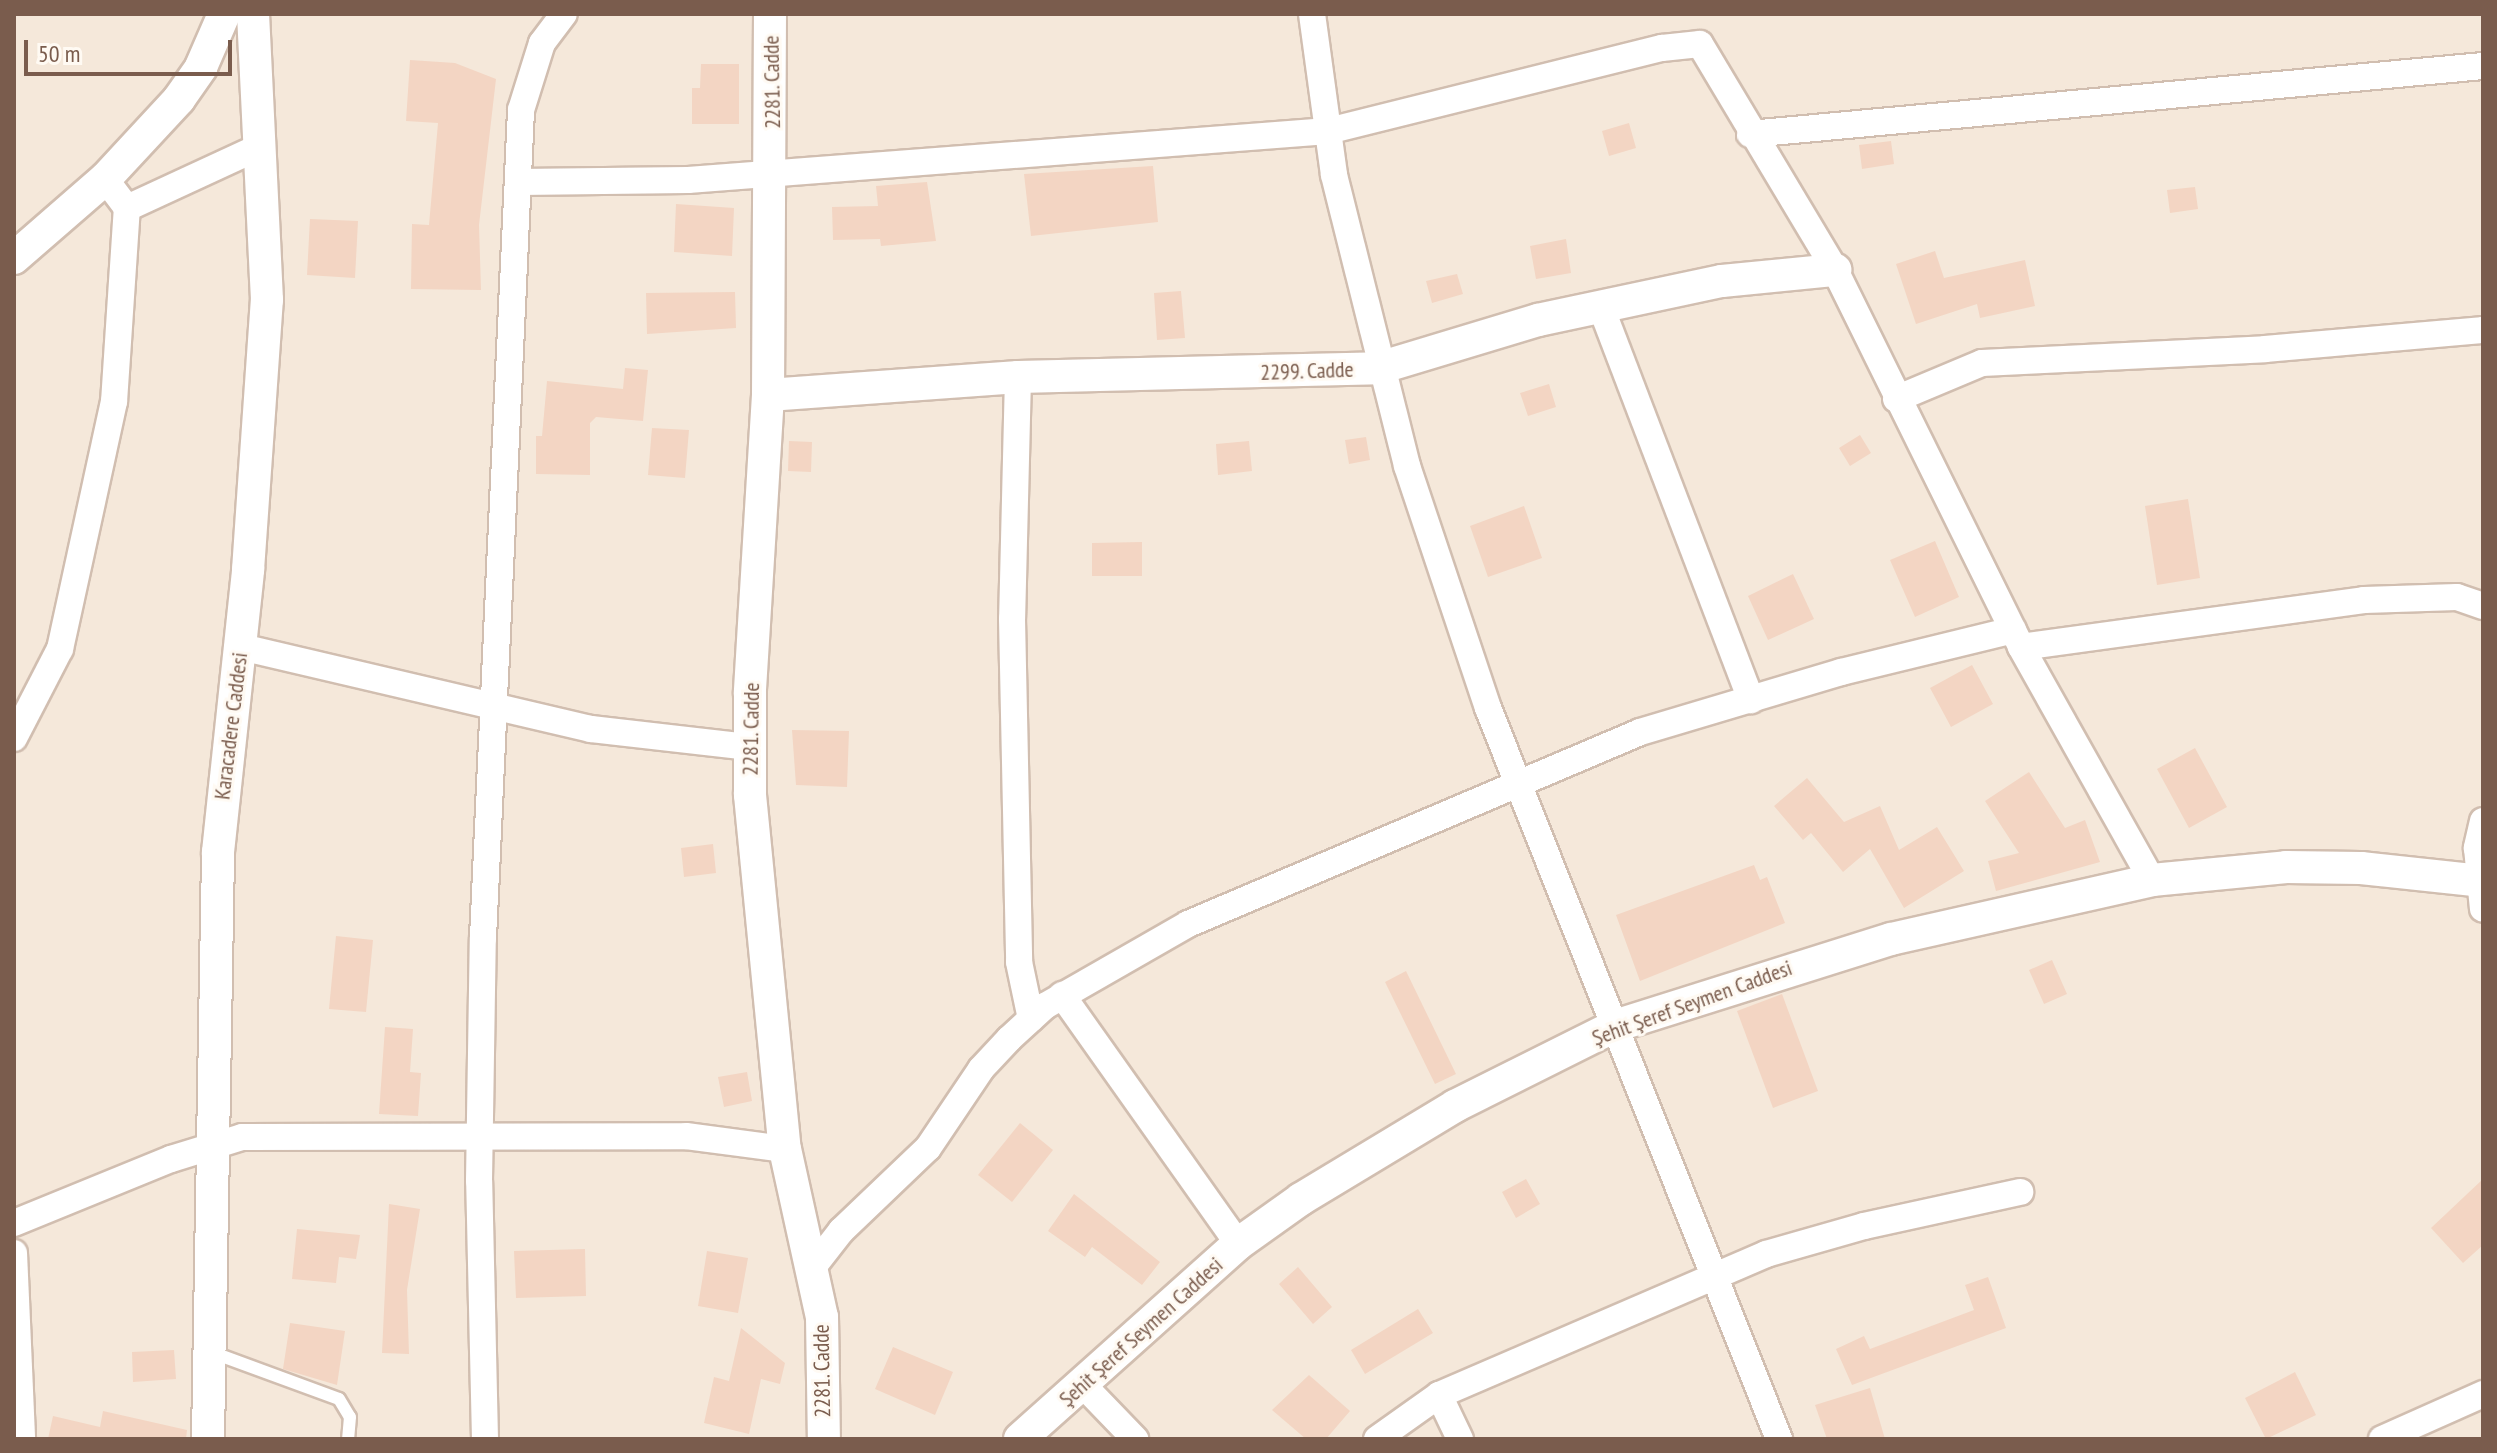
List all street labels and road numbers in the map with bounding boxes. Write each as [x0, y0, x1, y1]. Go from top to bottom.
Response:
street label: 2281. Cadde [758, 34, 786, 130]
street label: 2299. Cadde [1259, 356, 1355, 386]
street label: Karacadere Caddesi [209, 651, 253, 801]
street label: 2281. Cadde [737, 681, 765, 777]
street label: Şehit Şeref Seymen Caddesi [1589, 955, 1795, 1051]
street label: Şehit Şeref Seymen Caddesi [1054, 1252, 1228, 1412]
street label: 2281. Cadde [808, 1323, 836, 1419]

